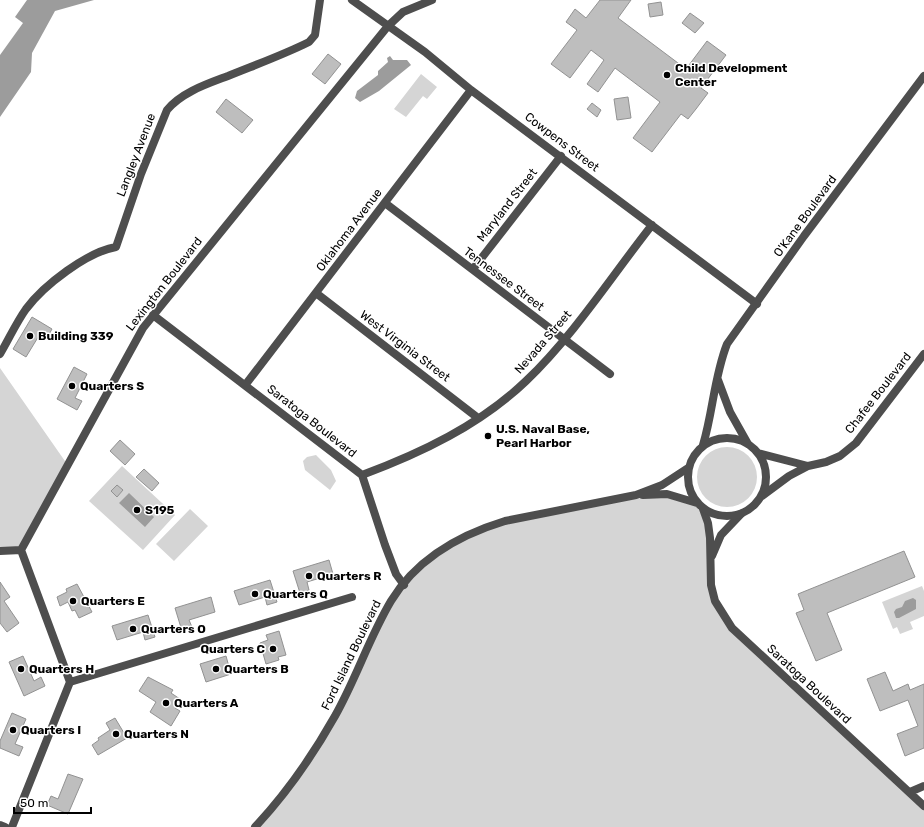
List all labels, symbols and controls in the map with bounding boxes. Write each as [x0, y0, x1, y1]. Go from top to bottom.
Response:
place label: Child Development Center [675, 61, 788, 89]
marker: Child Development Center [662, 70, 672, 80]
street label: Cowpens Street [522, 110, 602, 175]
street label: Langley Avenue [114, 111, 158, 199]
street label: Maryland Street [474, 165, 540, 244]
street label: O'Kane Boulevard [771, 172, 839, 260]
street label: Oklahoma Avenue [313, 186, 385, 274]
street label: Lexington Boulevard [123, 234, 205, 334]
street label: Tennessee Street [461, 244, 547, 314]
street label: Nevada Street [512, 307, 574, 377]
street label: West Virginia Street [357, 308, 453, 385]
place label: Building 339 [38, 329, 114, 343]
marker: Building 339 [25, 331, 35, 341]
street label: Chafee Boulevard [842, 350, 914, 436]
place label: Quarters S [80, 379, 144, 393]
marker: Quarters S [67, 381, 77, 391]
street label: Saratoga Boulevard [265, 382, 359, 460]
place label: U.S. Naval Base, Pearl Harbor [496, 422, 590, 450]
marker: U.S. Naval Base, Pearl Harbor [483, 431, 493, 441]
place label: S195 [145, 503, 175, 517]
marker: S195 [132, 505, 142, 515]
place label: Quarters R [317, 569, 381, 583]
marker: Quarters R [304, 571, 314, 581]
place label: Quarters Q [263, 587, 328, 601]
marker: Quarters Q [250, 589, 260, 599]
place label: Quarters E [81, 594, 145, 608]
marker: Quarters E [68, 596, 78, 606]
street label: Ford Island Boulevard [318, 598, 384, 712]
place label: Quarters O [141, 622, 206, 636]
marker: Quarters O [128, 624, 138, 634]
place label: Quarters C [200, 642, 266, 656]
street label: Saratoga Boulevard [764, 642, 854, 726]
marker: Quarters C [268, 644, 278, 654]
place label: Quarters H [29, 662, 94, 676]
place label: Quarters B [224, 662, 289, 676]
marker: Quarters H [16, 664, 26, 674]
marker: Quarters B [211, 664, 221, 674]
place label: Quarters A [174, 696, 239, 710]
marker: Quarters A [161, 698, 171, 708]
place label: Quarters I [21, 723, 81, 737]
marker: Quarters I [8, 725, 18, 735]
place label: Quarters N [124, 727, 189, 741]
marker: Quarters N [111, 729, 121, 739]
scale bar [14, 789, 91, 815]
text: 50 m [20, 796, 48, 810]

